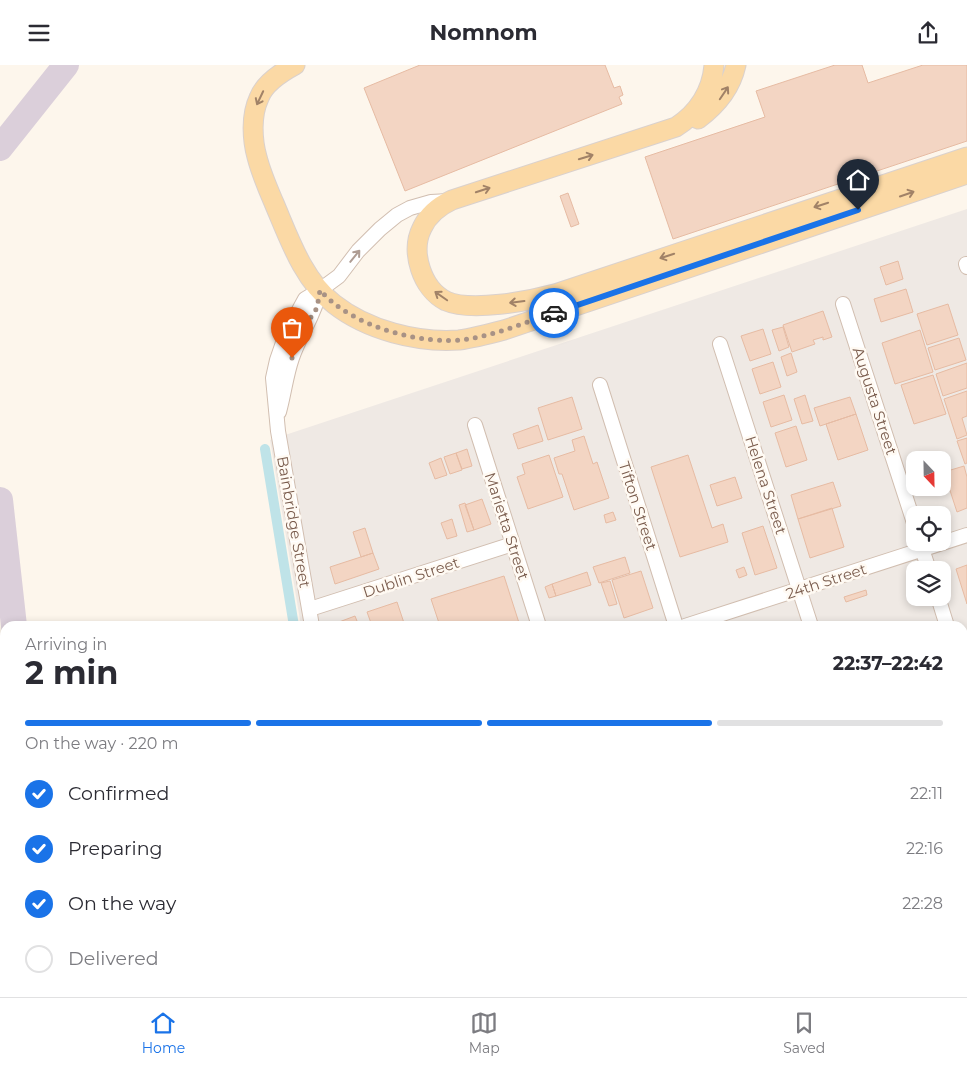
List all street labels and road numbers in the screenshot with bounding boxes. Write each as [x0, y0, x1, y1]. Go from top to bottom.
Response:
street label: Augusta Street [849, 345, 901, 457]
street label: Helena Street [741, 433, 791, 537]
street label: Bainbridge Street [273, 455, 315, 589]
street label: Tifton Street [615, 459, 661, 553]
street label: Marietta Street [481, 470, 533, 582]
street label: Dublin Street [360, 552, 462, 602]
street label: 24th Street [783, 559, 869, 603]

